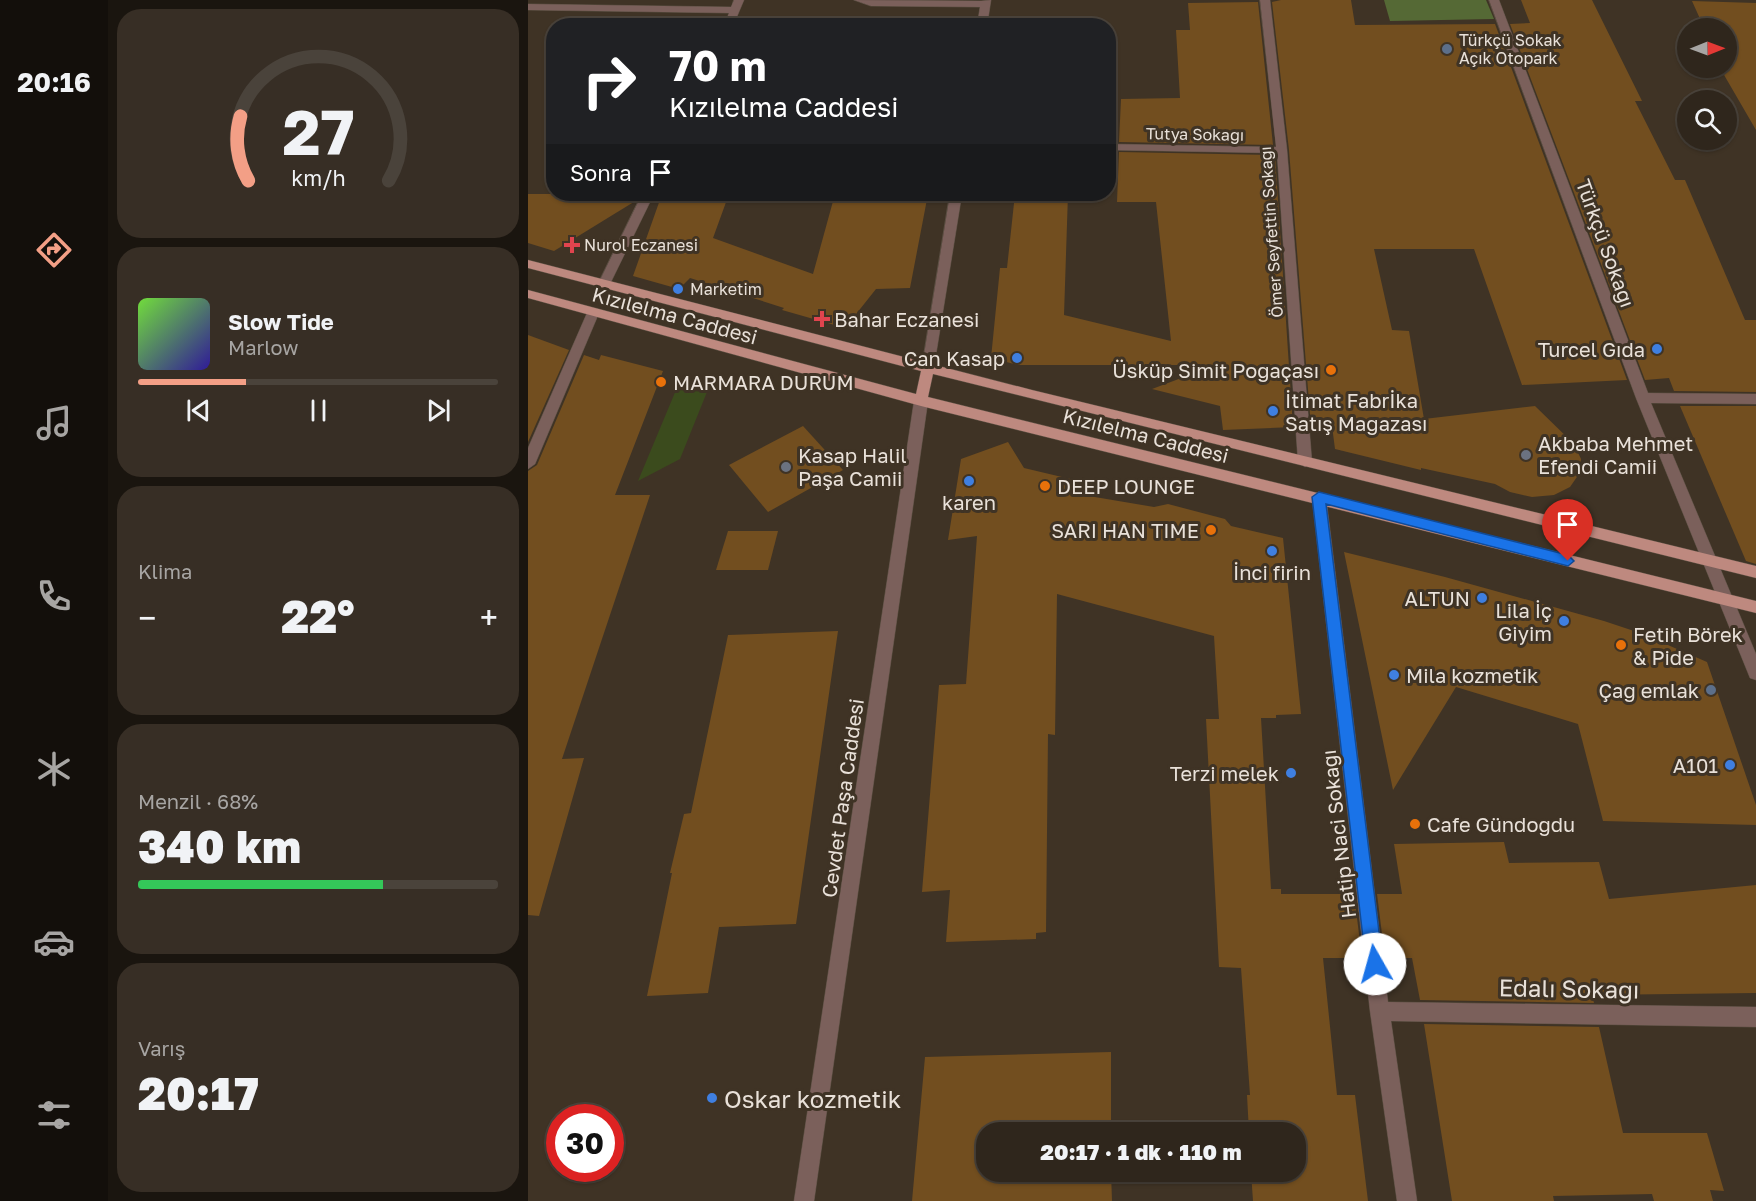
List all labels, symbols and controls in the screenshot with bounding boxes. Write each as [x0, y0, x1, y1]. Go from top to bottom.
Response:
north arrow [1677, 18, 1737, 78]
map controls [1677, 18, 1737, 150]
place label: Türkçü Sokak Açık Otopark [1459, 30, 1562, 68]
text: 70 m [669, 40, 766, 90]
icon: right [570, 42, 648, 120]
marker: Türkçü Sokak Açık Otopark [1440, 42, 1454, 56]
text: 20:16 [17, 66, 91, 98]
button: search [1677, 90, 1737, 150]
text: Kızılelma Caddesi [669, 91, 898, 123]
text: 27 [282, 94, 354, 169]
street label: Tutya Sokağı [1146, 123, 1244, 145]
street label: Ömer Seyfettin Sokağı [1255, 146, 1287, 318]
icon: arrive [644, 156, 677, 189]
text: Sonra [570, 159, 632, 186]
text: km/h [291, 165, 345, 191]
street label: Türkçü Sokağı [1572, 176, 1640, 310]
icon: directions [33, 229, 75, 271]
place label: Nurol Eczanesi [584, 235, 698, 255]
marker: Nurol Eczanesi [565, 238, 579, 252]
place label: Marketim [690, 279, 762, 299]
street label: Kızılelma Caddesi [590, 281, 760, 349]
marker: Marketim [671, 282, 685, 296]
place label: Bahar Eczanesi [834, 307, 979, 331]
text: Slow Tide [228, 308, 334, 335]
marker: Bahar Eczanesi [815, 312, 829, 326]
text: Marlow [228, 335, 299, 359]
place label: Turcel Gıda [1538, 337, 1645, 361]
marker: Turcel Gıda [1650, 342, 1664, 356]
place label: Can Kasap [904, 346, 1005, 370]
marker: Can Kasap [1010, 351, 1024, 365]
place label: Üsküp Simit Pogaçası [1112, 358, 1319, 382]
marker: Üsküp Simit Pogaçası [1324, 363, 1338, 377]
place label: MARMARA DURUM [673, 370, 854, 394]
marker: MARMARA DURUM [654, 375, 668, 389]
place label: İtimat Fabrİka Satış Mağazası [1285, 388, 1427, 435]
icon: previous [182, 394, 215, 427]
icon: pause [302, 394, 335, 427]
icon: next [422, 394, 455, 427]
icon: music [33, 402, 75, 444]
street label: Kızılelma Caddesi [1061, 403, 1231, 467]
marker: İtimat Fabrİka Satış Mağazası [1266, 404, 1280, 418]
place label: Akbaba Mehmet Efendi Camii [1538, 431, 1693, 478]
place label: Kasap Halil Paşa Camii [798, 443, 907, 490]
marker: Akbaba Mehmet Efendi Camii [1519, 448, 1533, 462]
marker: Kasap Halil Paşa Camii [779, 460, 793, 474]
marker: karen [962, 474, 976, 488]
place label: DEEP LOUNGE [1057, 474, 1195, 498]
marker: DEEP LOUNGE [1038, 479, 1052, 493]
place label: karen [942, 490, 996, 514]
pin [1542, 499, 1593, 561]
icon: arrive [1551, 508, 1584, 541]
place label: SARI HAN TIME [1051, 518, 1199, 542]
marker: SARI HAN TIME [1204, 523, 1218, 537]
marker: İnci firin [1265, 544, 1279, 558]
text: Klima [138, 559, 192, 583]
place label: İnci firin [1233, 560, 1311, 584]
icon: phone [33, 575, 75, 617]
place label: ALTUN [1405, 586, 1470, 610]
text: 22° [281, 589, 355, 643]
marker: ALTUN [1475, 591, 1489, 605]
text: − [138, 598, 156, 637]
text: + [480, 598, 498, 637]
place label: Lila İç Giyim [1495, 598, 1552, 645]
marker: Lila İç Giyim [1557, 614, 1571, 628]
place label: Fetih Börek & Pide [1633, 622, 1743, 669]
marker: Fetih Börek & Pide [1614, 638, 1628, 652]
place label: Mila kozmetik [1406, 663, 1538, 687]
marker: Mila kozmetik [1387, 668, 1401, 682]
place label: Çağ emlak [1599, 678, 1699, 702]
marker: Çağ emlak [1704, 683, 1718, 697]
street label: Cevdet Paşa Caddesi [816, 697, 868, 899]
icon: climate [33, 748, 75, 790]
street label: Hatip Naci Sokağı [1316, 748, 1360, 920]
place label: A101 [1673, 753, 1718, 777]
marker: A101 [1723, 758, 1737, 772]
place label: Terzi melek [1170, 761, 1279, 785]
marker: Terzi melek [1284, 766, 1298, 780]
text: Menzil · 68% [138, 789, 258, 813]
place label: Cafe Gündoğdu [1427, 812, 1575, 836]
marker: Cafe Gündoğdu [1408, 817, 1422, 831]
text: 340 km [138, 819, 301, 873]
icon: car [33, 921, 75, 963]
position arrow [1343, 932, 1407, 996]
street label: Edalı Sokağı [1498, 972, 1640, 1004]
text: Varış [138, 1036, 185, 1060]
text: 20:17 [138, 1066, 259, 1120]
place label: Oskar kozmetik [724, 1084, 901, 1113]
marker: Oskar kozmetik [705, 1091, 719, 1105]
icon: filters [33, 1094, 75, 1136]
speed limit sign: 30 [546, 1104, 624, 1182]
text: 20:17 · 1 dk · 110 m [1040, 1138, 1242, 1165]

